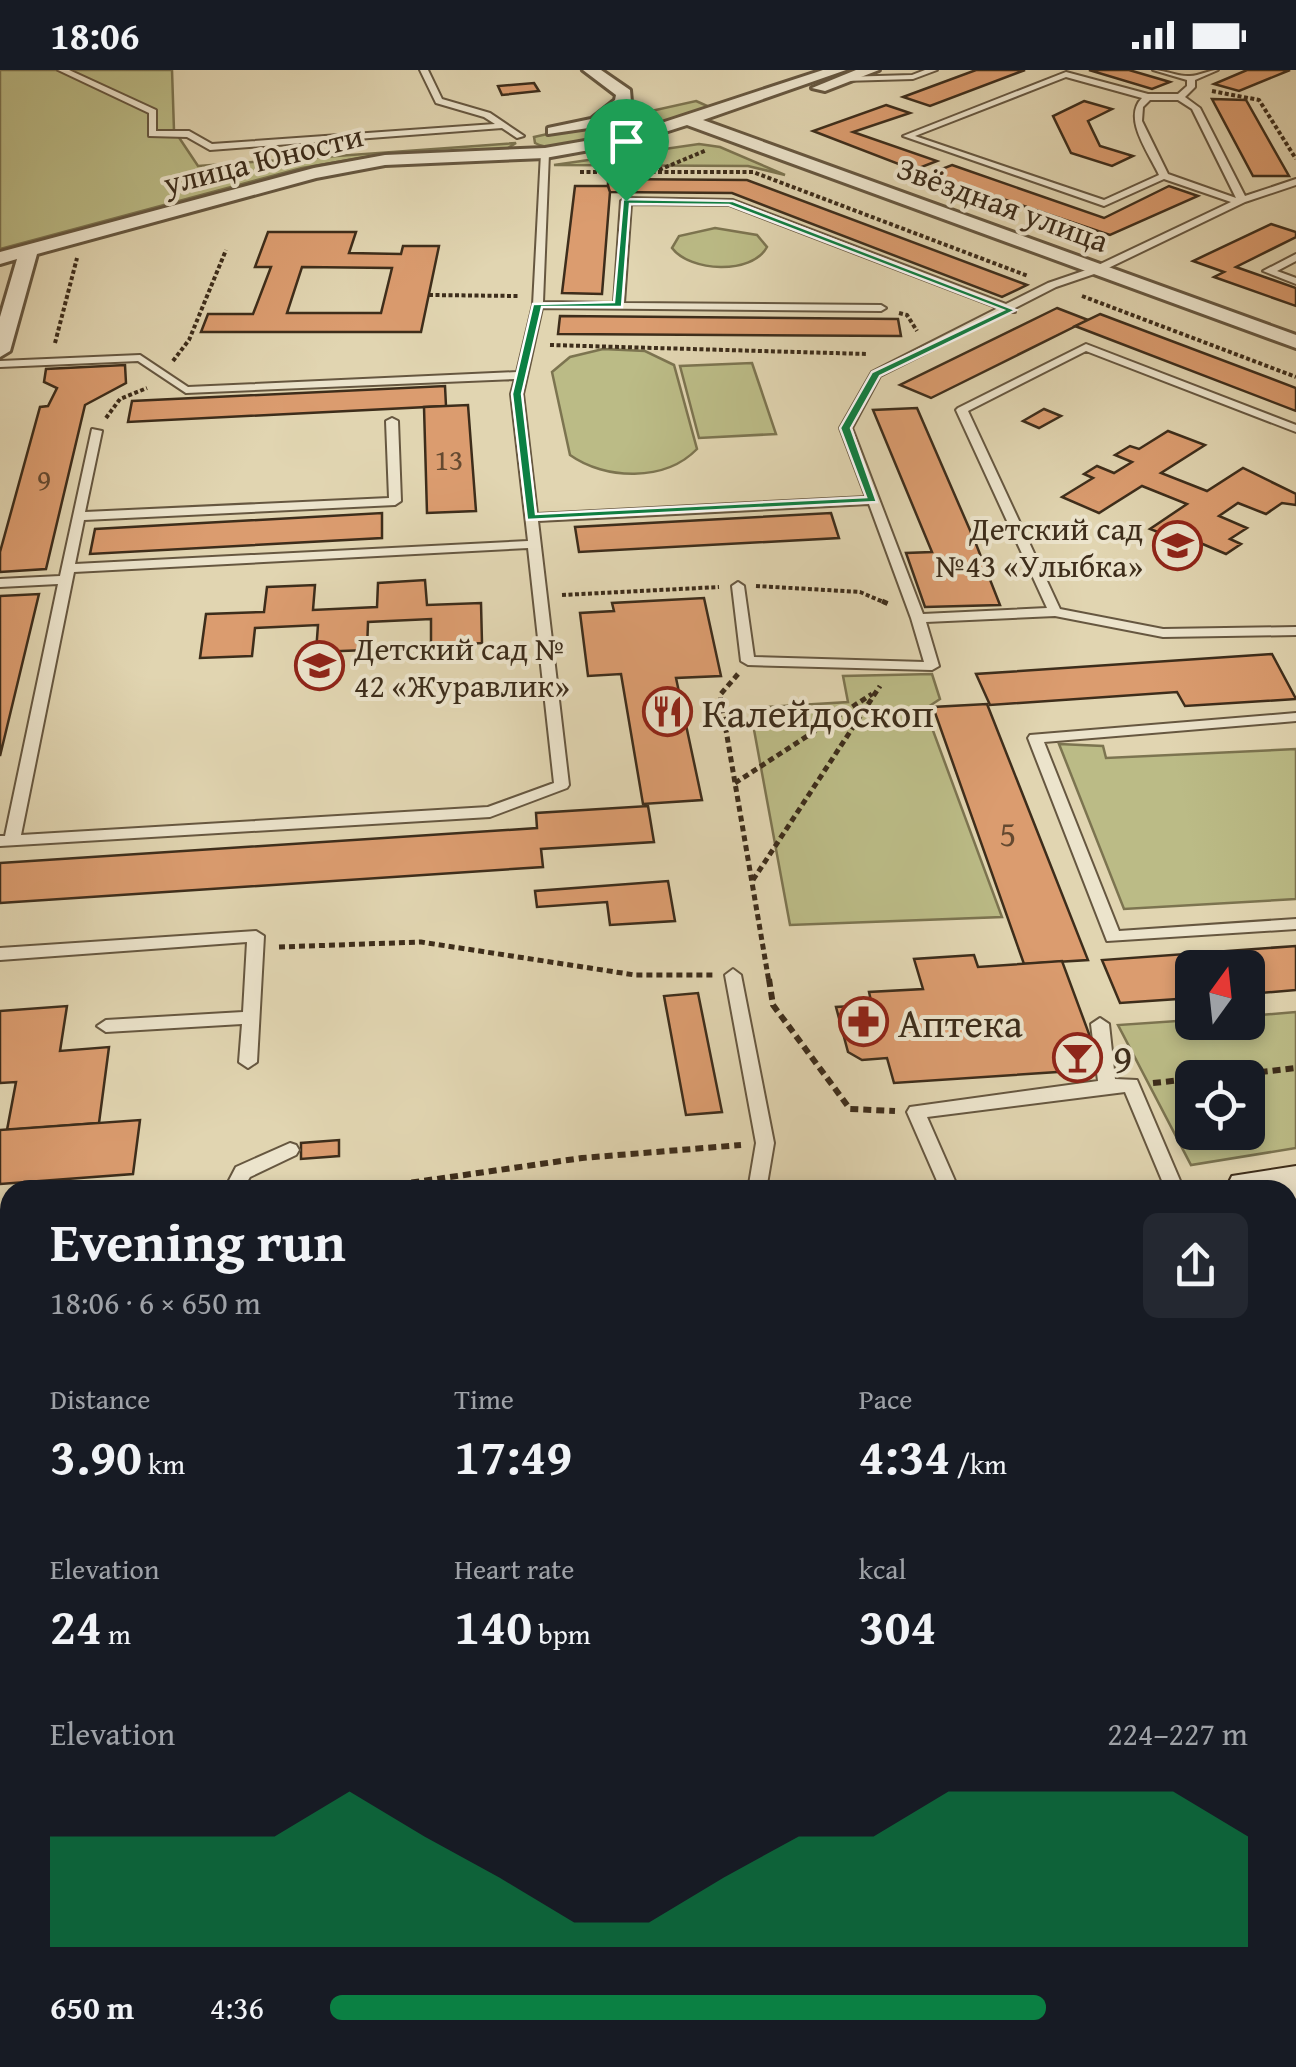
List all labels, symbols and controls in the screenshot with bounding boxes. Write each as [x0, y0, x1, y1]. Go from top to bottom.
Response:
text: 18:06 [50, 7, 140, 63]
pin [584, 99, 669, 202]
street label: улица Юности [157, 111, 368, 207]
icon: arrive [599, 114, 654, 169]
street label: Звёздная улица [891, 144, 1116, 264]
house number: 13 [435, 437, 463, 481]
house number: 9 [37, 457, 51, 501]
place label: Детский сад №43 «Улыбка» [935, 505, 1143, 589]
school or university icon: Детский сад №43 «Улыбка» [1152, 520, 1204, 572]
place label: Детский сад № 42 «Журавлик» [353, 625, 570, 709]
school or university icon: Детский сад № 42 «Журавлик» [293, 640, 345, 692]
place label: Калейдоскоп [702, 683, 934, 742]
restaurant icon: Калейдоскоп [641, 686, 693, 738]
house number: 5 [1000, 808, 1016, 859]
north arrow [1175, 950, 1265, 1040]
map controls [1175, 950, 1265, 1150]
place label: Аптека [898, 993, 1023, 1052]
pharmacy icon: Аптека [837, 996, 889, 1048]
place label: 9 [1113, 1029, 1132, 1088]
bar icon: 9 [1052, 1032, 1104, 1084]
button: locate [1175, 1060, 1265, 1150]
text: Evening run [50, 1201, 346, 1281]
button: share [1143, 1213, 1248, 1318]
text: 18:06 · 6 × 650 m [50, 1279, 261, 1326]
text: Distance [50, 1378, 150, 1419]
text: Time [454, 1378, 514, 1419]
text: Pace [859, 1378, 913, 1419]
text: 3.90 [50, 1419, 142, 1492]
text: 17:49 [454, 1419, 572, 1492]
text: 4:34 [859, 1419, 951, 1492]
text: km [142, 1443, 185, 1484]
text: /km [951, 1443, 1007, 1484]
text: Elevation [50, 1548, 160, 1589]
text: Heart rate [454, 1548, 574, 1589]
text: kcal [859, 1548, 906, 1589]
text: 24 [50, 1589, 102, 1662]
text: 140 [454, 1589, 532, 1662]
text: 304 [859, 1589, 936, 1662]
text: m [102, 1613, 131, 1654]
text: bpm [532, 1613, 591, 1654]
text: Elevation [50, 1710, 175, 1757]
text: 224–227 m [1107, 1710, 1248, 1757]
text: 650 m [50, 1984, 134, 2031]
text: 4:36 [210, 1984, 264, 2031]

